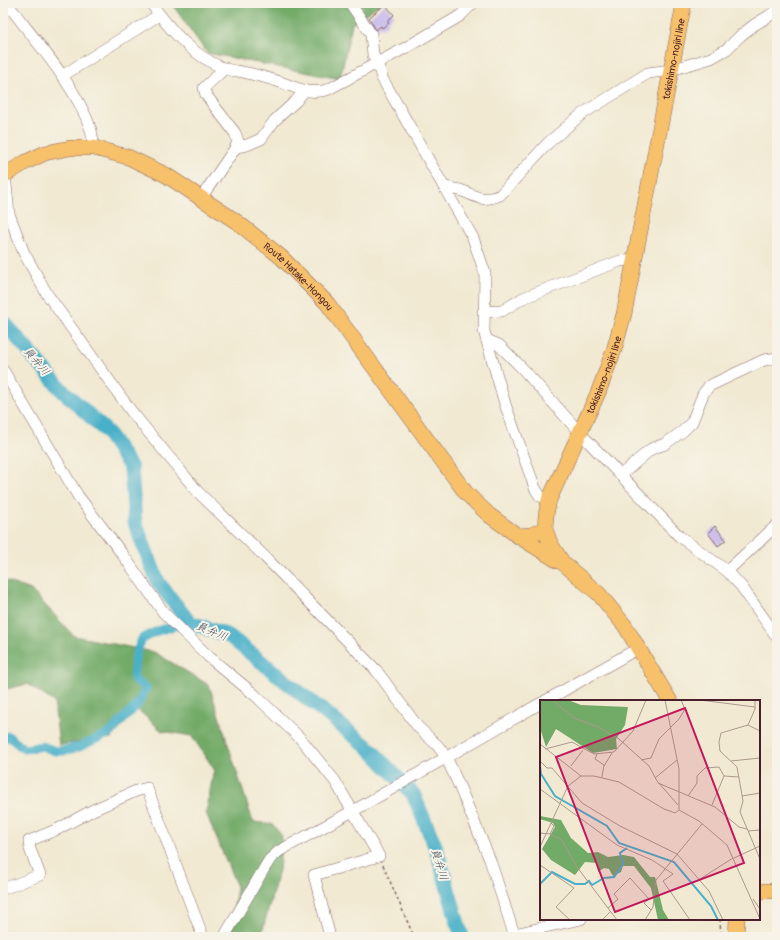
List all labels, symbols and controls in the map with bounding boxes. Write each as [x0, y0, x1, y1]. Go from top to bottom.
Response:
street label: tokishimo-nojiri line [660, 17, 688, 102]
street label: Route Hatake-Hongou [261, 240, 335, 313]
street label: tokishimo-nojiri line [584, 335, 625, 417]
water label: 員弁川 [21, 345, 52, 378]
water label: 員弁川 [194, 619, 230, 644]
inset map [540, 700, 760, 920]
water label: 員弁川 [428, 846, 451, 882]

